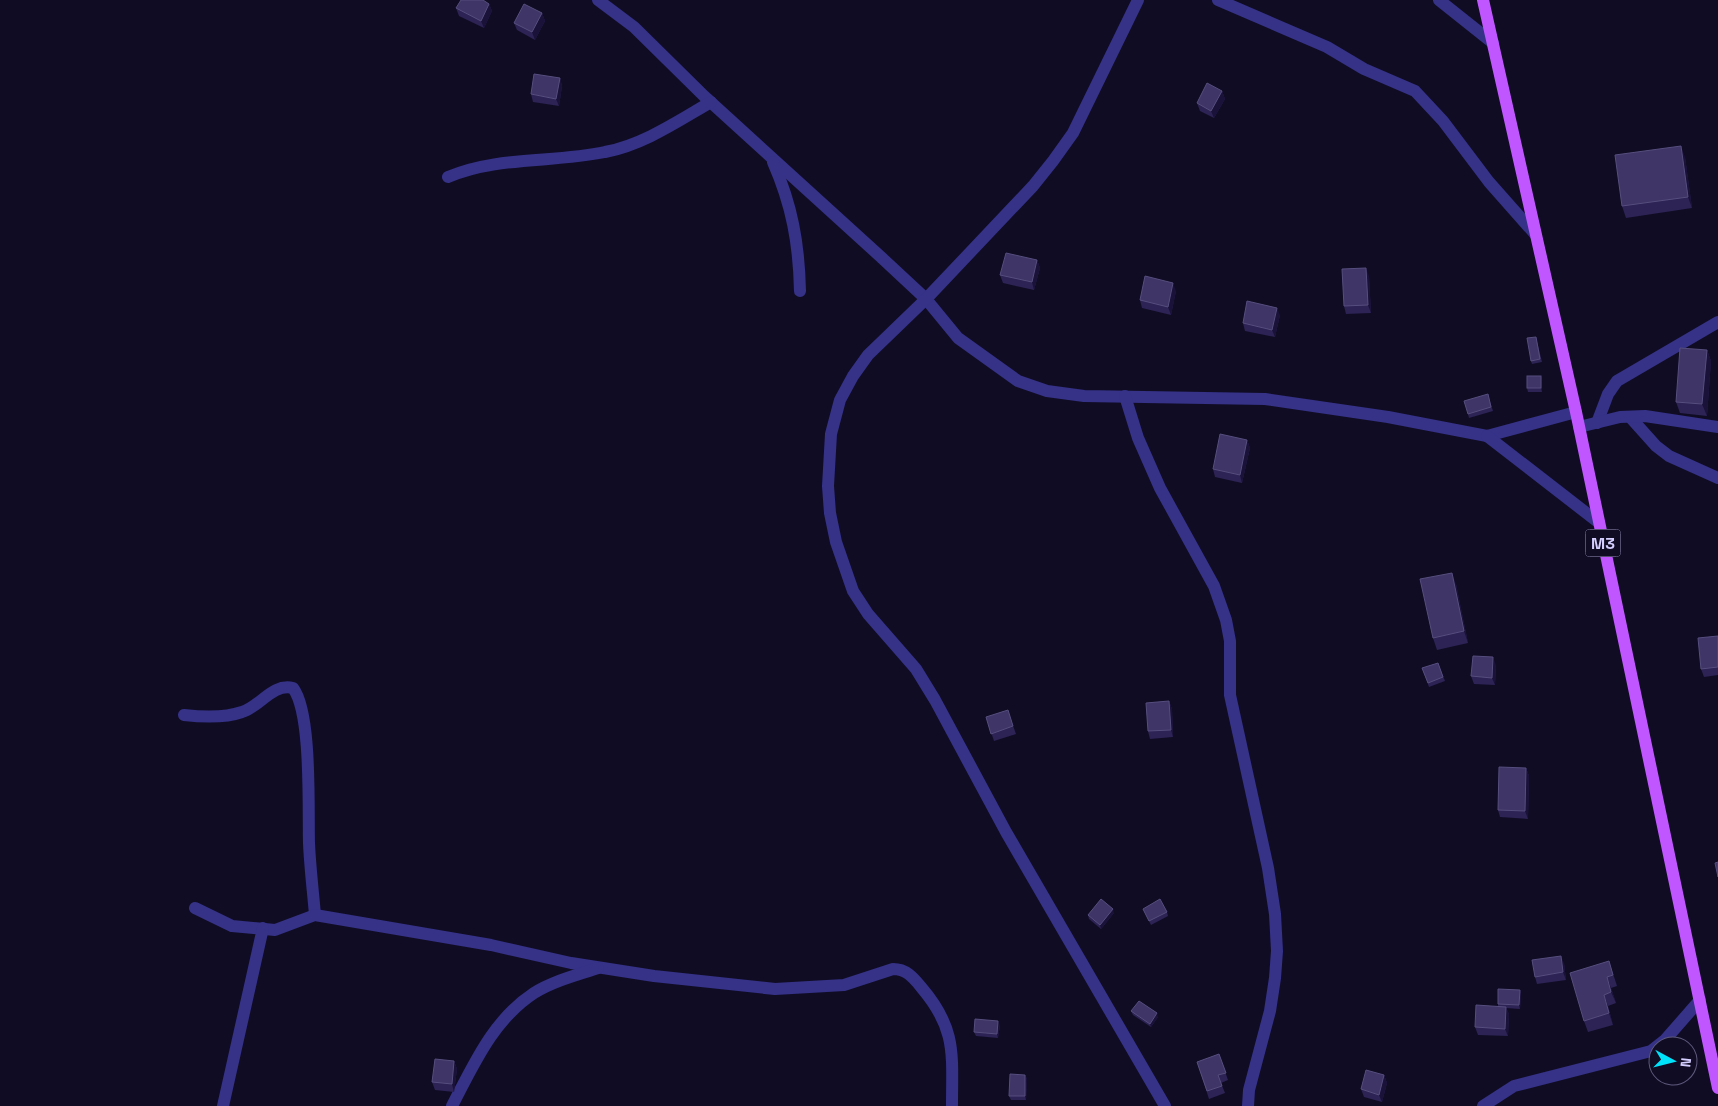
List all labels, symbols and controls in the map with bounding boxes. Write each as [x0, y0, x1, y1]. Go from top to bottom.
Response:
road number: M3 [1586, 530, 1620, 556]
north arrow [1648, 1036, 1698, 1086]
text: N [1676, 1057, 1695, 1068]

